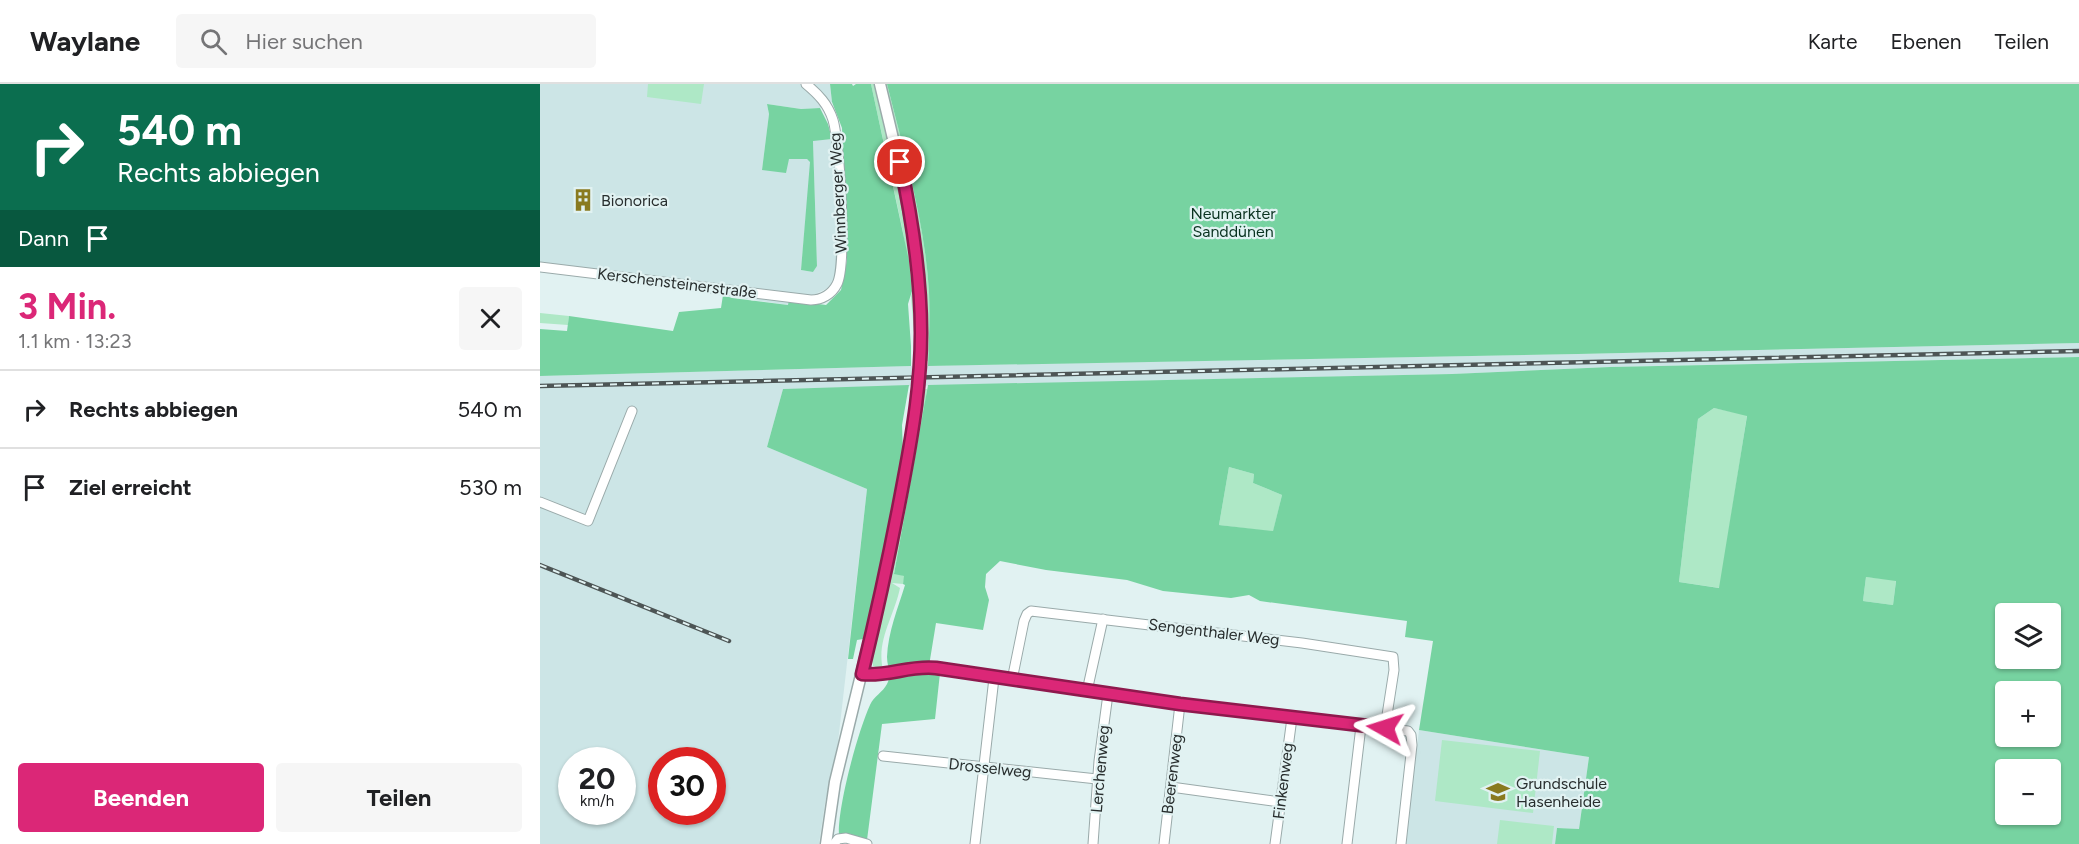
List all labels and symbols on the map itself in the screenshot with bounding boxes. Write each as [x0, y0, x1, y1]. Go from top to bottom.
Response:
street label: Winnberger Weg [825, 132, 851, 254]
pin [874, 136, 925, 187]
building icon: Bionorica [570, 187, 596, 213]
place label: Bionorica [601, 191, 668, 210]
park label: Neumarkter Sanddünen [1190, 204, 1276, 241]
street label: Kerschensteinerstraße [596, 264, 758, 302]
street label: Sengenthaler Weg [1147, 615, 1281, 649]
position arrow [1353, 696, 1417, 760]
street label: Lerchenweg [1087, 724, 1113, 814]
street label: Beerenweg [1158, 733, 1186, 815]
street label: Finkenweg [1269, 742, 1297, 820]
speed limit sign: 30 [648, 747, 726, 825]
street label: Drosselweg [948, 754, 1032, 782]
place label: Grundschule Hasenheide [1516, 774, 1607, 811]
school or university icon: Grundschule Hasenheide [1485, 779, 1511, 805]

